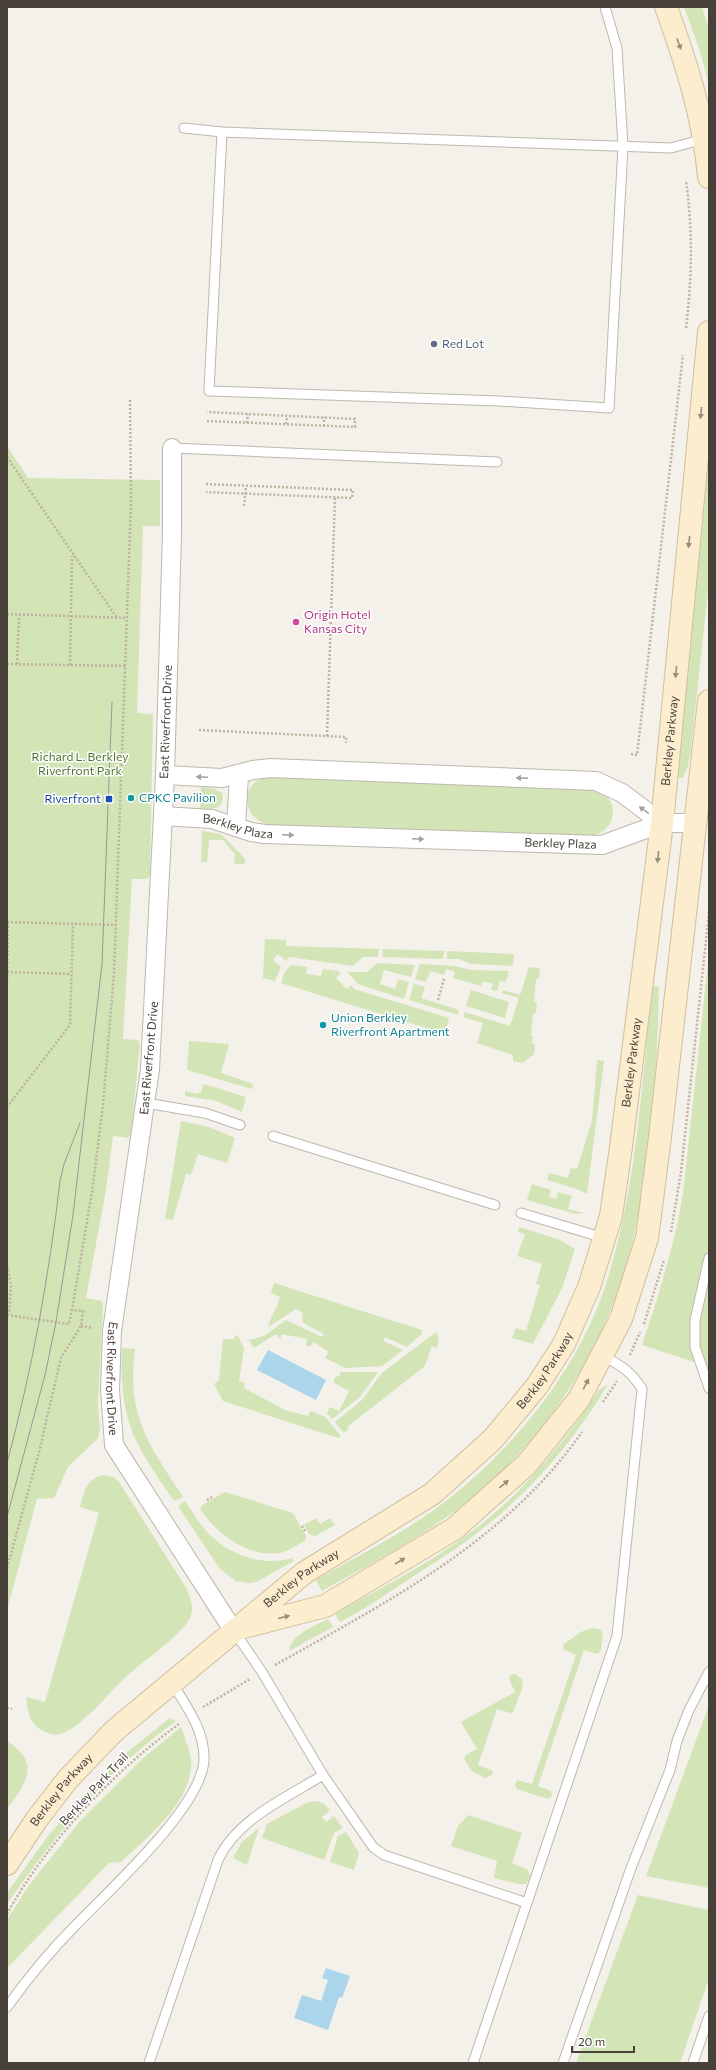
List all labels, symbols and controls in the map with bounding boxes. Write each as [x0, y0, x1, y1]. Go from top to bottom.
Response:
one-way arrow [677, 38, 683, 50]
place label: Red Lot [442, 336, 484, 350]
marker: Red Lot [429, 339, 439, 349]
one-way arrow [698, 407, 705, 419]
one-way arrow [685, 536, 692, 548]
place label: Origin Hotel Kansas City [304, 607, 371, 635]
marker: Origin Hotel Kansas City [291, 617, 301, 627]
street label: East Riverfront Drive [156, 665, 174, 779]
one-way arrow [673, 666, 680, 678]
street label: Berkley Parkway [658, 695, 680, 786]
park label: Richard L. Berkley Riverfront Park [32, 749, 128, 777]
one-way arrow [196, 774, 208, 781]
one-way arrow [515, 775, 528, 781]
place label: CPKC Pavilion [139, 790, 216, 804]
place label: Riverfront [45, 791, 101, 805]
marker: CPKC Pavilion [126, 793, 136, 803]
marker: Riverfront [104, 794, 114, 804]
one-way arrow [638, 806, 649, 814]
street label: Berkley Plaza [202, 810, 273, 840]
one-way arrow [282, 832, 295, 838]
street label: Berkley Plaza [524, 834, 597, 851]
one-way arrow [412, 836, 425, 842]
one-way arrow [655, 851, 661, 863]
street label: East Riverfront Drive [136, 1001, 160, 1115]
place label: Union Berkley Riverfront Apartment [331, 1010, 450, 1038]
street label: Berkley Parkway [618, 1017, 643, 1108]
marker: Union Berkley Riverfront Apartment [318, 1020, 328, 1030]
street label: East Riverfront Drive [104, 1321, 121, 1436]
street label: Berkley Parkway [513, 1329, 574, 1411]
one-way arrow [583, 1379, 590, 1390]
one-way arrow [499, 1480, 510, 1489]
street label: Berkley Parkway [260, 1545, 341, 1610]
one-way arrow [394, 1558, 406, 1565]
one-way arrow [278, 1614, 290, 1620]
street label: Berkley Park Trail [56, 1749, 131, 1828]
street label: Berkley Parkway [26, 1750, 95, 1828]
scale bar [572, 2028, 634, 2054]
text: 20 m [578, 2034, 605, 2048]

